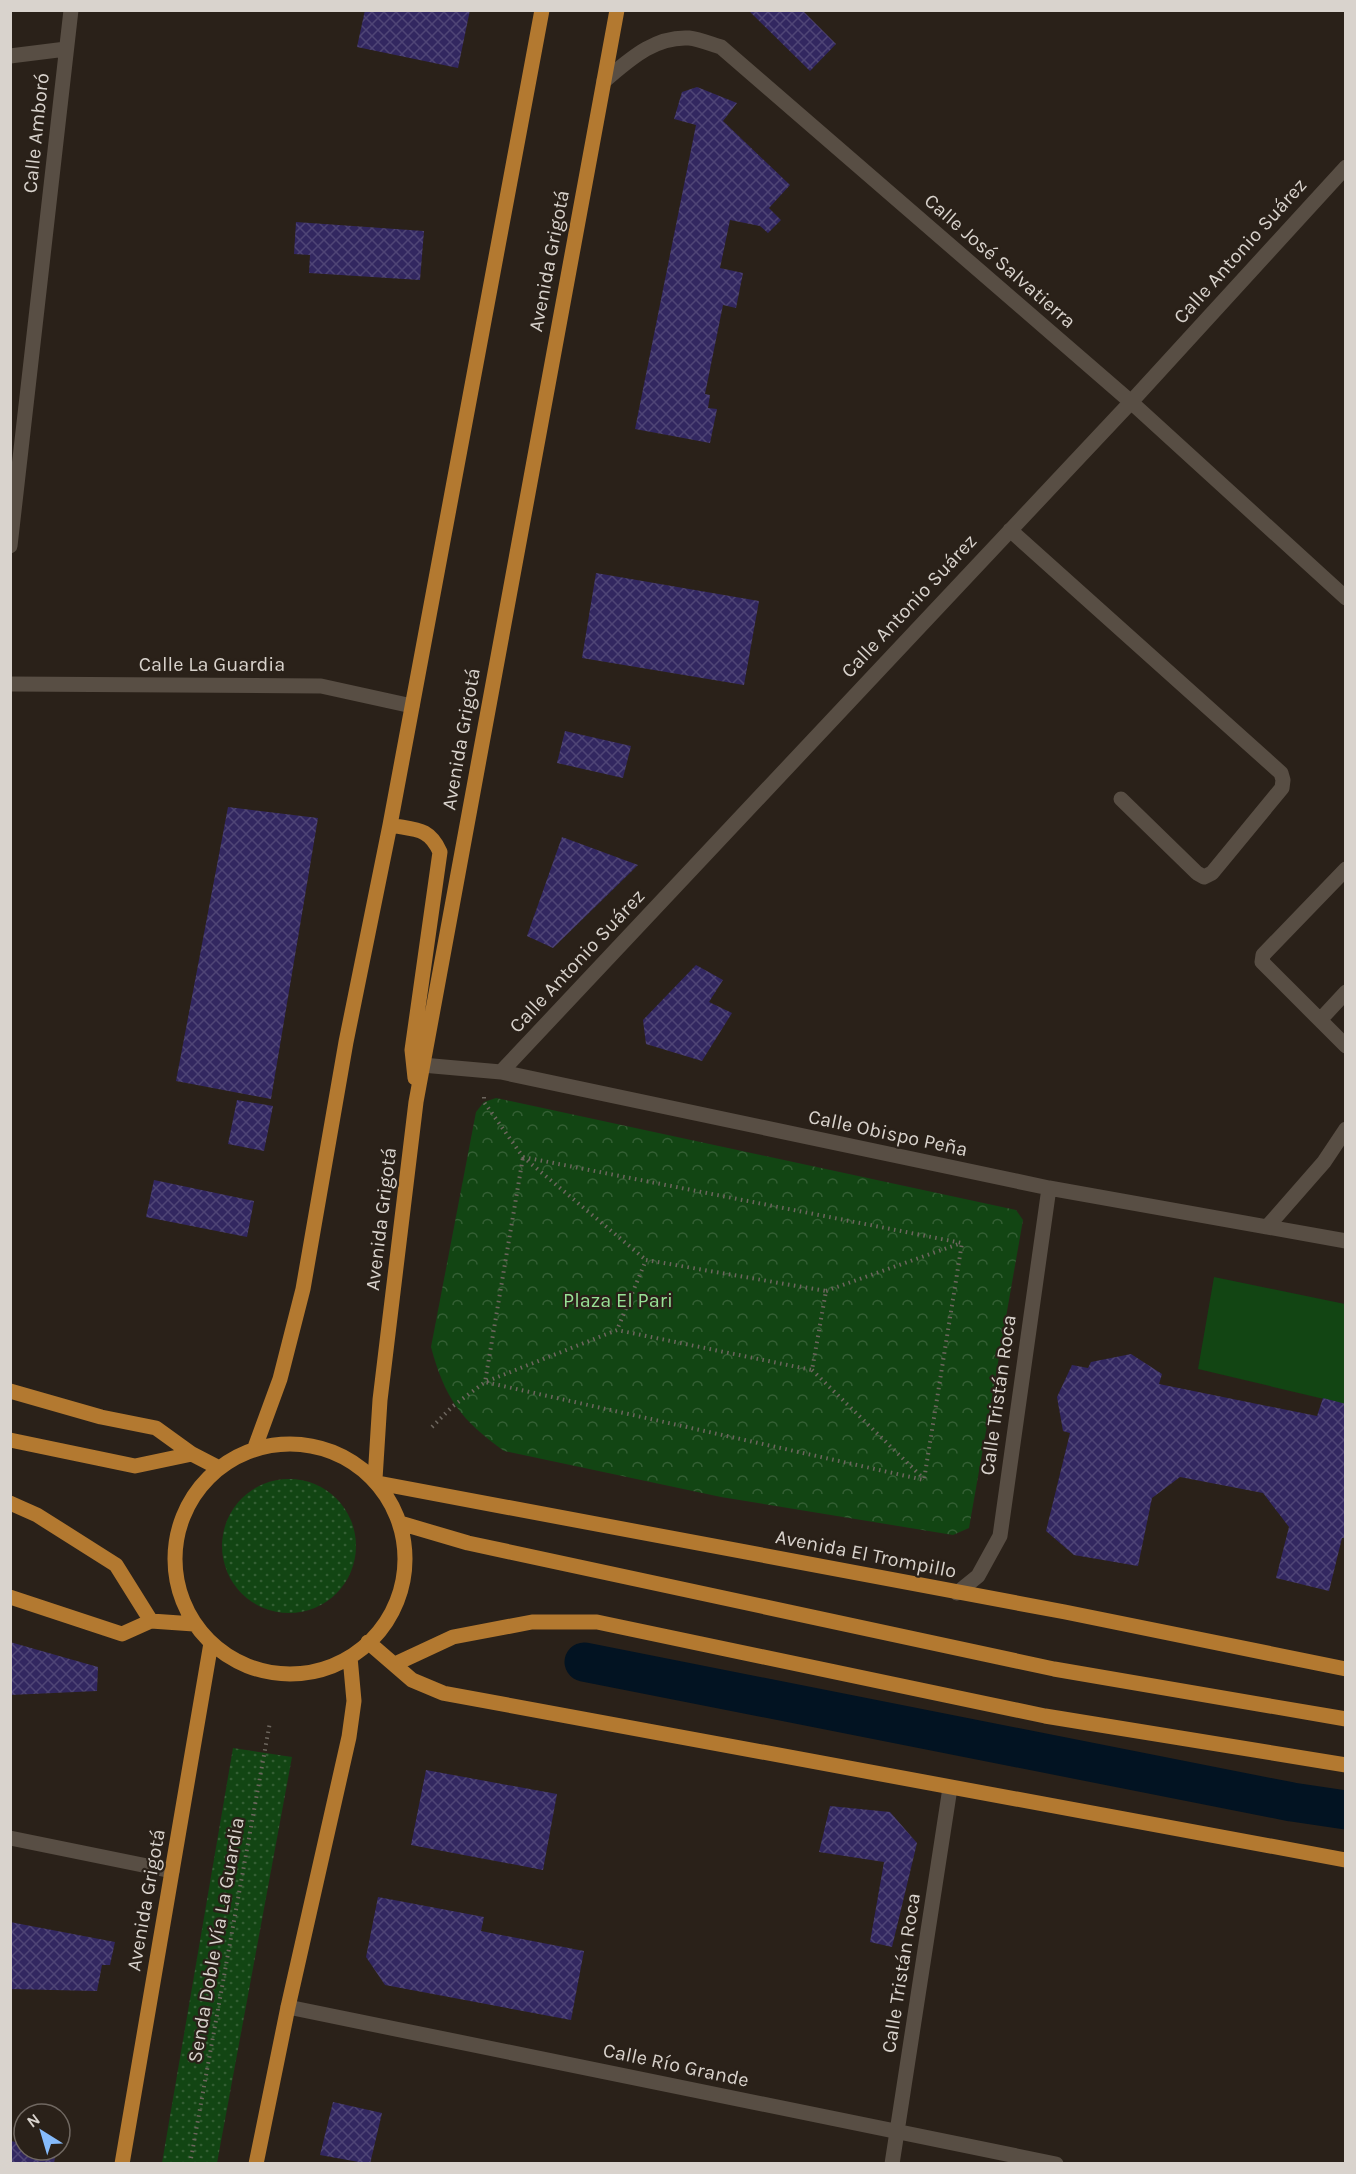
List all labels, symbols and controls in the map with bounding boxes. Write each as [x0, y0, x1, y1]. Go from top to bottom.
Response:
street label: Calle Amboró [18, 72, 54, 194]
street label: Calle Antonio Suárez [1169, 174, 1311, 328]
street label: Avenida Grigotá [524, 188, 574, 334]
street label: Calle José Salvatierra [920, 189, 1080, 333]
street label: Calle Antonio Suárez [837, 530, 981, 682]
street label: Calle La Guardia [139, 653, 285, 676]
street label: Avenida Grigotá [437, 666, 485, 812]
street label: Calle Antonio Suárez [505, 885, 649, 1037]
street label: Calle Obispo Peña [806, 1105, 970, 1161]
street label: Avenida Grigotá [361, 1146, 401, 1292]
park label: Plaza El Pari [563, 1289, 673, 1312]
street label: Calle Tristán Roca [975, 1313, 1021, 1477]
street label: Avenida El Trompillo [774, 1525, 958, 1583]
street label: Senda Doble Vía La Guardia [183, 1816, 249, 2064]
street label: Avenida Grigotá [122, 1827, 170, 1973]
street label: Calle Tristán Roca [877, 1891, 925, 2055]
street label: Calle Río Grande [601, 2038, 751, 2092]
north arrow [12, 2102, 72, 2162]
text: N [23, 2109, 44, 2131]

